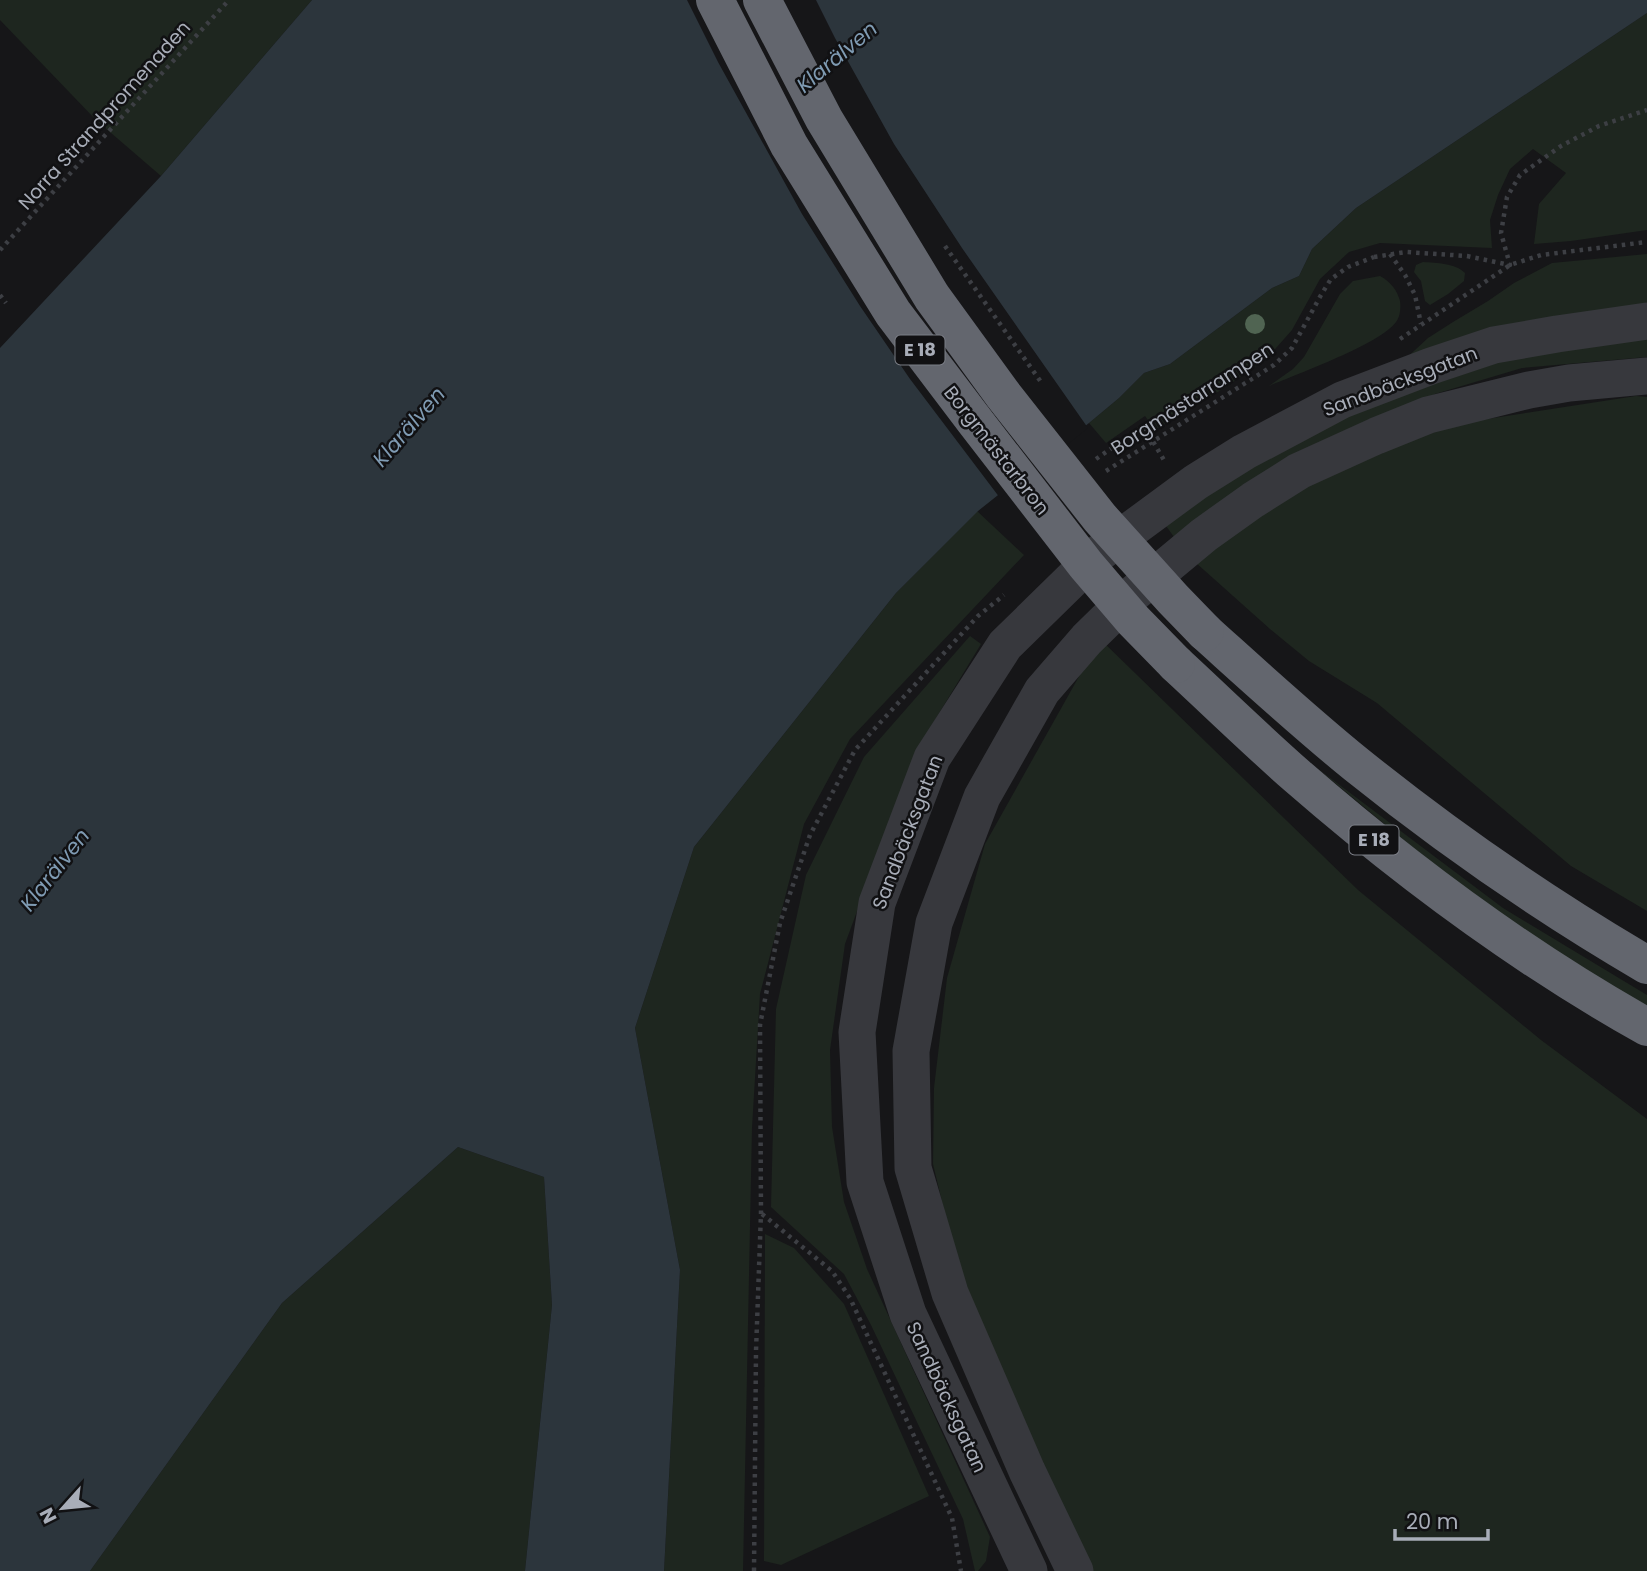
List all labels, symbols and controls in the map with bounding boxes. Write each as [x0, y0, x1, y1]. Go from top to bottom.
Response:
water label: Klarälven [790, 14, 883, 99]
street label: Norra Strandpromenaden [12, 15, 197, 216]
road number: E 18 [895, 336, 944, 364]
street label: Borgmästarrampen [1106, 336, 1279, 461]
street label: Sandbäcksgatan [1319, 340, 1481, 423]
water label: Klarälven [366, 380, 452, 473]
street label: Borgmästarbron [938, 380, 1056, 521]
street label: Sandbäcksgatan [866, 751, 949, 913]
water label: Klarälven [13, 822, 96, 917]
road number: E 18 [1350, 826, 1398, 854]
street label: Sandbäcksgatan [900, 1317, 993, 1477]
north arrow [28, 1473, 98, 1543]
scale bar [1395, 1498, 1488, 1542]
text: N [33, 1503, 64, 1528]
text: 20 m [1406, 1507, 1459, 1536]

